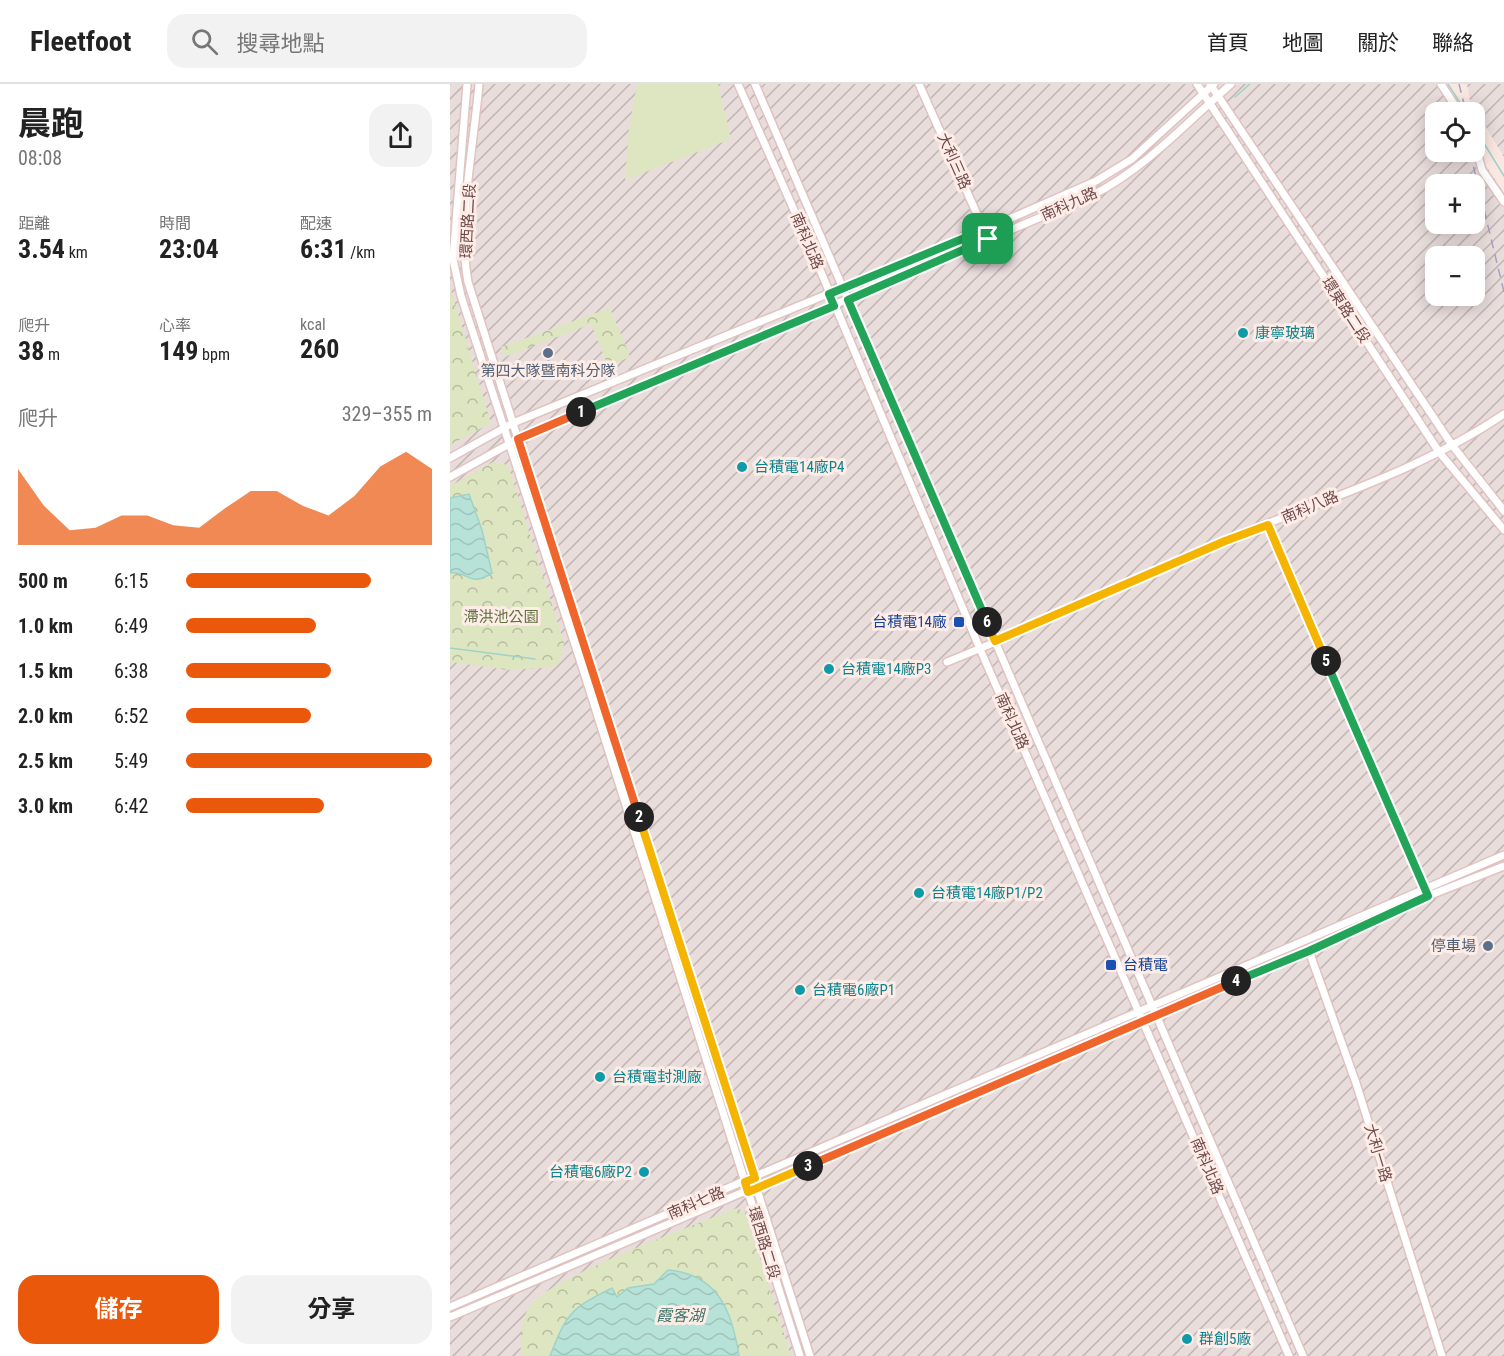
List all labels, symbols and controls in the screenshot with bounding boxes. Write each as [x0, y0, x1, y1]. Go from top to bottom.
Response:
search box [167, 14, 587, 68]
text: Fleetfoot [30, 25, 131, 58]
icon: search [188, 25, 221, 58]
text: 搜尋地點 [236, 31, 324, 56]
text: 首頁 [1207, 31, 1249, 55]
text: 地圖 [1282, 31, 1324, 55]
text: 關於 [1357, 31, 1399, 55]
text: 聯絡 [1432, 31, 1474, 55]
map controls [1425, 102, 1485, 306]
button: locate [1425, 102, 1485, 162]
text: 晨跑 [18, 104, 84, 143]
button: share [369, 104, 432, 167]
street label: 大利三路 [934, 130, 974, 192]
text: 08:08 [18, 146, 62, 170]
button: + [1425, 174, 1485, 234]
street label: 環西路二段 [457, 183, 479, 259]
street label: 南科九路 [1038, 184, 1100, 224]
street label: 南科北路 [787, 210, 827, 272]
pin [962, 213, 1013, 264]
text: 距離 [18, 214, 50, 233]
text: 時間 [159, 214, 191, 233]
text: 配速 [300, 214, 332, 233]
icon: arrive [971, 222, 1004, 255]
text: 3.54 [18, 234, 65, 264]
text: 23:04 [159, 234, 219, 264]
text: 6:31 [300, 234, 347, 264]
text: km [65, 243, 88, 262]
text: /km [347, 243, 375, 262]
button: − [1425, 246, 1485, 306]
street label: 環東路二段 [1318, 274, 1374, 346]
text: kcal [300, 315, 326, 334]
text: 爬升 [18, 316, 50, 335]
text: 心率 [159, 316, 191, 335]
place label: 康寧玻璃 [1255, 324, 1315, 342]
marker: 康寧玻璃 [1236, 326, 1250, 340]
text: 260 [300, 334, 339, 364]
text: 38 [18, 336, 44, 366]
text: 149 [159, 336, 198, 366]
text: m [44, 345, 60, 364]
text: bpm [198, 345, 230, 364]
marker: 第四大隊暨南科分隊 [541, 346, 555, 360]
place label: 第四大隊暨南科分隊 [480, 362, 616, 380]
pin: 1 [566, 397, 596, 427]
text: 329–355 m [342, 402, 432, 426]
text: 1 [577, 402, 585, 421]
text: 爬升 [18, 406, 58, 430]
place label: 台積電14廠P4 [754, 458, 845, 476]
marker: 台積電14廠P4 [735, 460, 749, 474]
street label: 南科八路 [1279, 487, 1341, 527]
text: 500 m [18, 569, 68, 593]
text: 6:15 [114, 569, 148, 593]
pin: 6 [972, 607, 1002, 637]
park label: 滯洪池公園 [463, 608, 539, 626]
text: 6 [983, 612, 991, 631]
place label: 台積電14廠 [872, 613, 947, 631]
text: 1.0 km [18, 614, 73, 638]
text: 6:49 [114, 614, 148, 638]
marker: 台積電14廠 [952, 615, 966, 629]
pin: 5 [1311, 646, 1341, 676]
text: 5 [1322, 651, 1330, 670]
text: 1.5 km [18, 659, 73, 683]
text: 6:38 [114, 659, 148, 683]
place label: 台積電14廠P3 [841, 660, 932, 678]
marker: 台積電14廠P3 [822, 662, 836, 676]
street label: 南科北路 [992, 690, 1032, 752]
text: 2.0 km [18, 704, 73, 728]
text: 6:52 [114, 704, 148, 728]
text: 2.5 km [18, 749, 73, 773]
text: 5:49 [114, 749, 148, 773]
text: 3.0 km [18, 794, 73, 818]
text: 6:42 [114, 794, 148, 818]
pin: 2 [624, 802, 654, 832]
text: 2 [635, 807, 643, 826]
place label: 台積電14廠P1/P2 [931, 884, 1043, 902]
marker: 台積電14廠P1/P2 [912, 886, 926, 900]
place label: 停車場 [1431, 937, 1476, 955]
marker: 停車場 [1481, 939, 1495, 953]
place label: 台積電 [1123, 956, 1168, 974]
marker: 台積電 [1104, 958, 1118, 972]
pin: 4 [1221, 966, 1251, 996]
text: 4 [1232, 971, 1240, 990]
place label: 台積電6廠P1 [812, 981, 895, 999]
marker: 台積電6廠P1 [793, 983, 807, 997]
place label: 台積電封測廠 [612, 1068, 702, 1086]
marker: 台積電封測廠 [593, 1070, 607, 1084]
street label: 大利一路 [1361, 1122, 1395, 1184]
street label: 南科北路 [1187, 1135, 1227, 1197]
pin: 3 [793, 1151, 823, 1181]
text: 3 [804, 1156, 812, 1175]
place label: 台積電6廠P2 [549, 1163, 632, 1181]
marker: 台積電6廠P2 [637, 1165, 651, 1179]
street label: 南科七路 [665, 1183, 727, 1223]
street label: 環西路二段 [744, 1204, 784, 1282]
button: 儲存 [18, 1275, 219, 1344]
button: 分享 [231, 1275, 432, 1344]
water label: 霞客湖 [656, 1306, 707, 1325]
place label: 群創5廠 [1199, 1330, 1251, 1348]
marker: 群創5廠 [1180, 1332, 1194, 1346]

